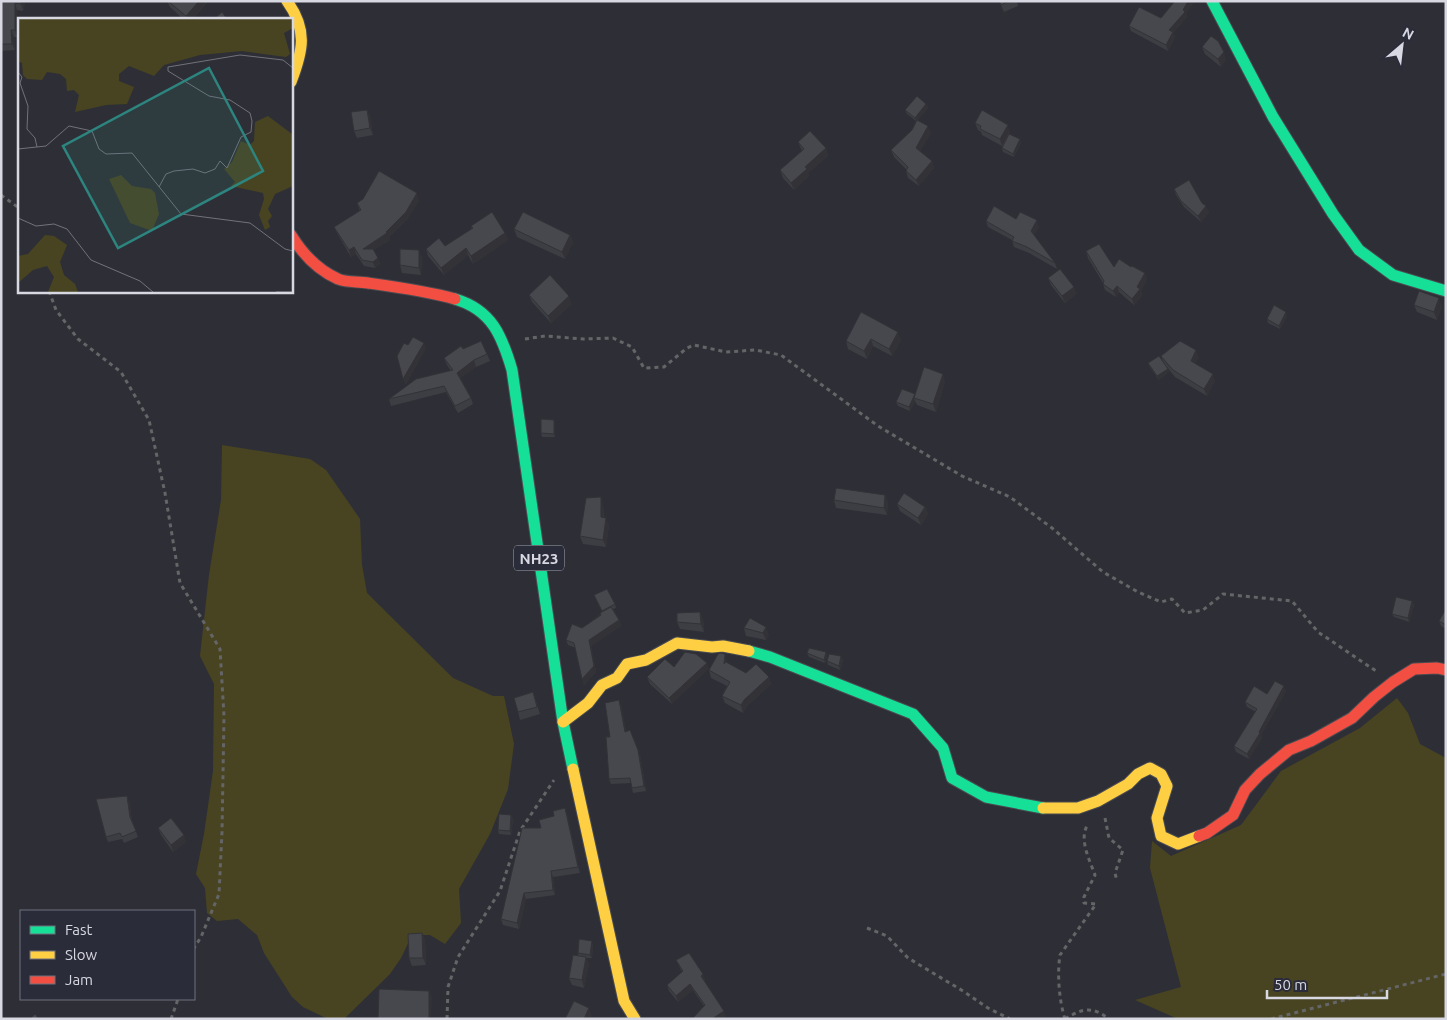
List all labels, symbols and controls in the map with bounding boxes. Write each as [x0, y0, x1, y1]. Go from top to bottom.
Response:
inset map [18, 18, 292, 292]
north arrow [1377, 20, 1427, 70]
text: N [1400, 24, 1416, 43]
road number: NH23 [514, 546, 564, 570]
legend [20, 910, 195, 1000]
text: Fast [65, 921, 93, 938]
text: Slow [65, 946, 98, 963]
scale bar [1267, 968, 1387, 1000]
text: Jam [65, 971, 93, 988]
text: 50 m [1274, 976, 1307, 993]

